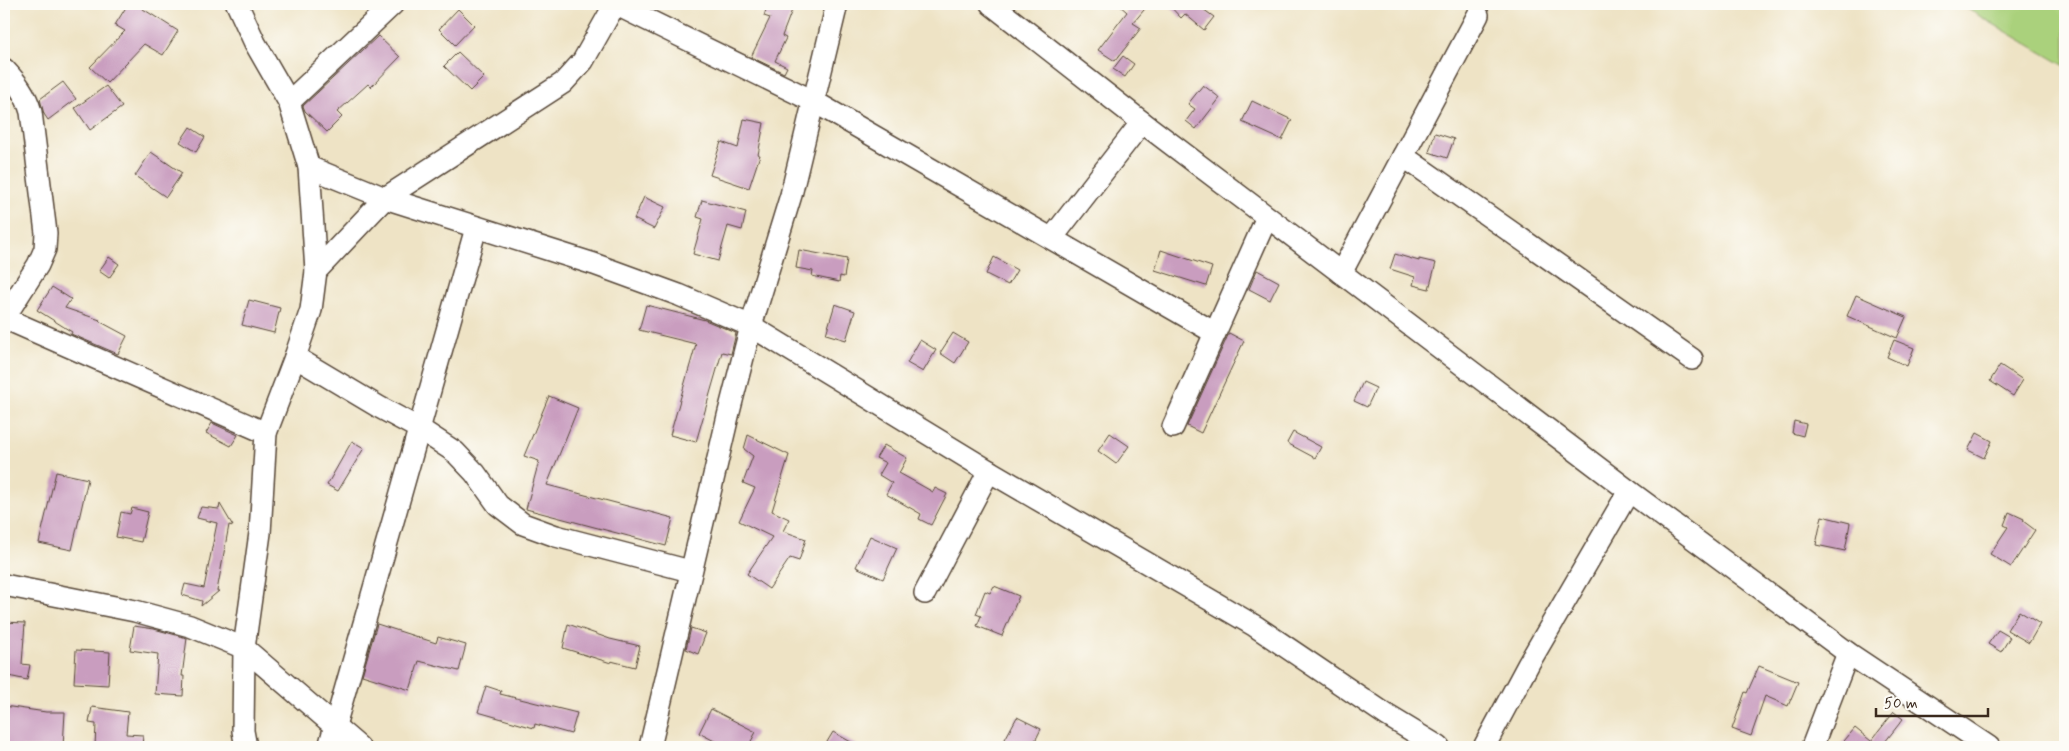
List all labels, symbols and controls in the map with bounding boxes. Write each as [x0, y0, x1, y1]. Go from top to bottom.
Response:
scale bar [1876, 686, 1989, 718]
text: 50 m [1884, 694, 1918, 714]

